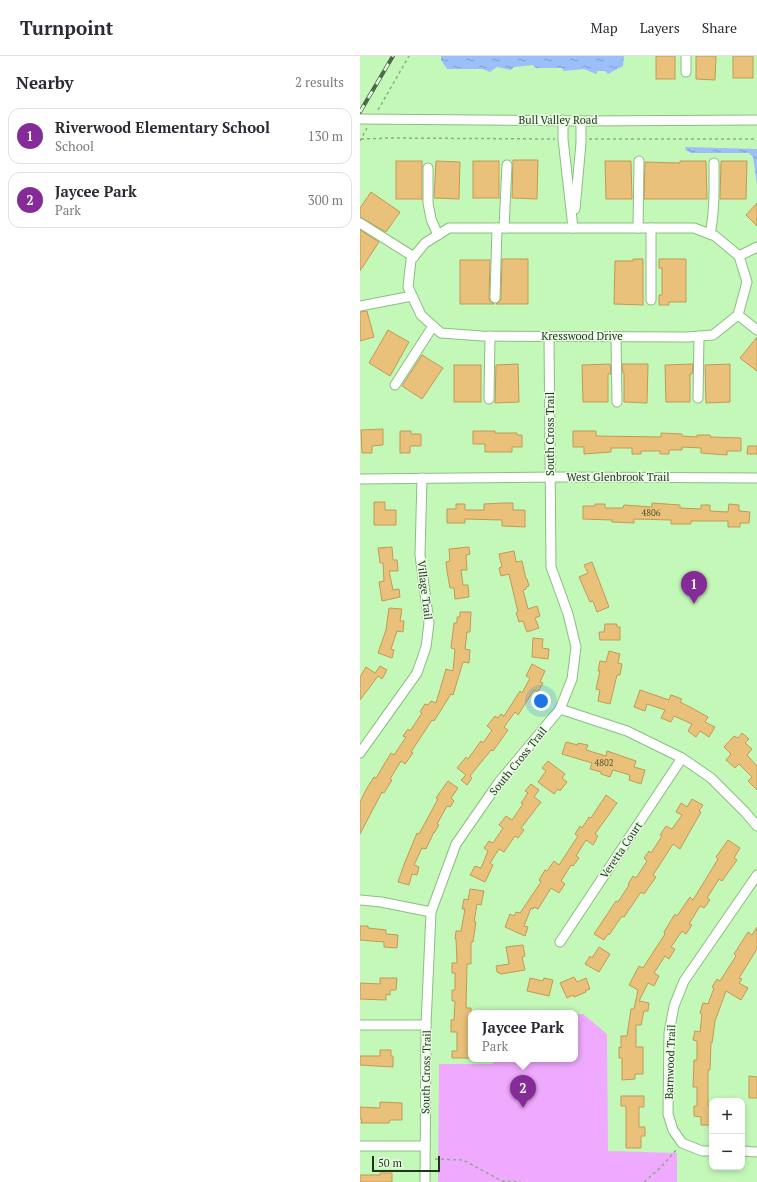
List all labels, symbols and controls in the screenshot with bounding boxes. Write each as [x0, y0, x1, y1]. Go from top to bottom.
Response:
text: Turnpoint [20, 15, 113, 40]
text: Map [591, 18, 618, 37]
text: Layers [640, 18, 680, 37]
text: Share [702, 18, 737, 37]
text: Nearby [16, 71, 74, 94]
text: 2 results [295, 73, 344, 91]
street label: Bull Valley Road [519, 113, 597, 127]
text: Riverwood Elementary School [55, 117, 270, 137]
text: 1 [26, 127, 34, 145]
text: 130 m [308, 127, 343, 145]
text: School [55, 137, 94, 155]
text: Jaycee Park [55, 181, 137, 201]
text: 2 [26, 191, 34, 209]
text: 300 m [308, 191, 343, 209]
text: Park [55, 201, 81, 219]
street label: Kresswood Drive [541, 329, 623, 343]
street label: South Cross Trail [543, 392, 557, 476]
street label: West Glenbrook Trail [566, 470, 670, 484]
house number: 4806 [641, 507, 661, 519]
street label: Village Trail [414, 559, 436, 621]
pin: 1 [681, 571, 707, 604]
your location [531, 691, 551, 711]
street label: South Cross Trail [486, 724, 550, 798]
house number: 4802 [594, 757, 614, 769]
street label: Veretta Court [597, 819, 645, 881]
popup [468, 1010, 578, 1062]
text: Jaycee Park [482, 1017, 564, 1037]
street label: Barnwood Trail [662, 1024, 678, 1100]
street label: South Cross Trail [418, 1030, 434, 1114]
text: Park [482, 1037, 508, 1055]
pin: 2 [510, 1075, 536, 1108]
map controls [709, 1098, 745, 1170]
button: + [709, 1098, 745, 1134]
button: − [709, 1134, 745, 1170]
scale bar [372, 1154, 440, 1173]
text: 50 m [378, 1156, 402, 1170]

